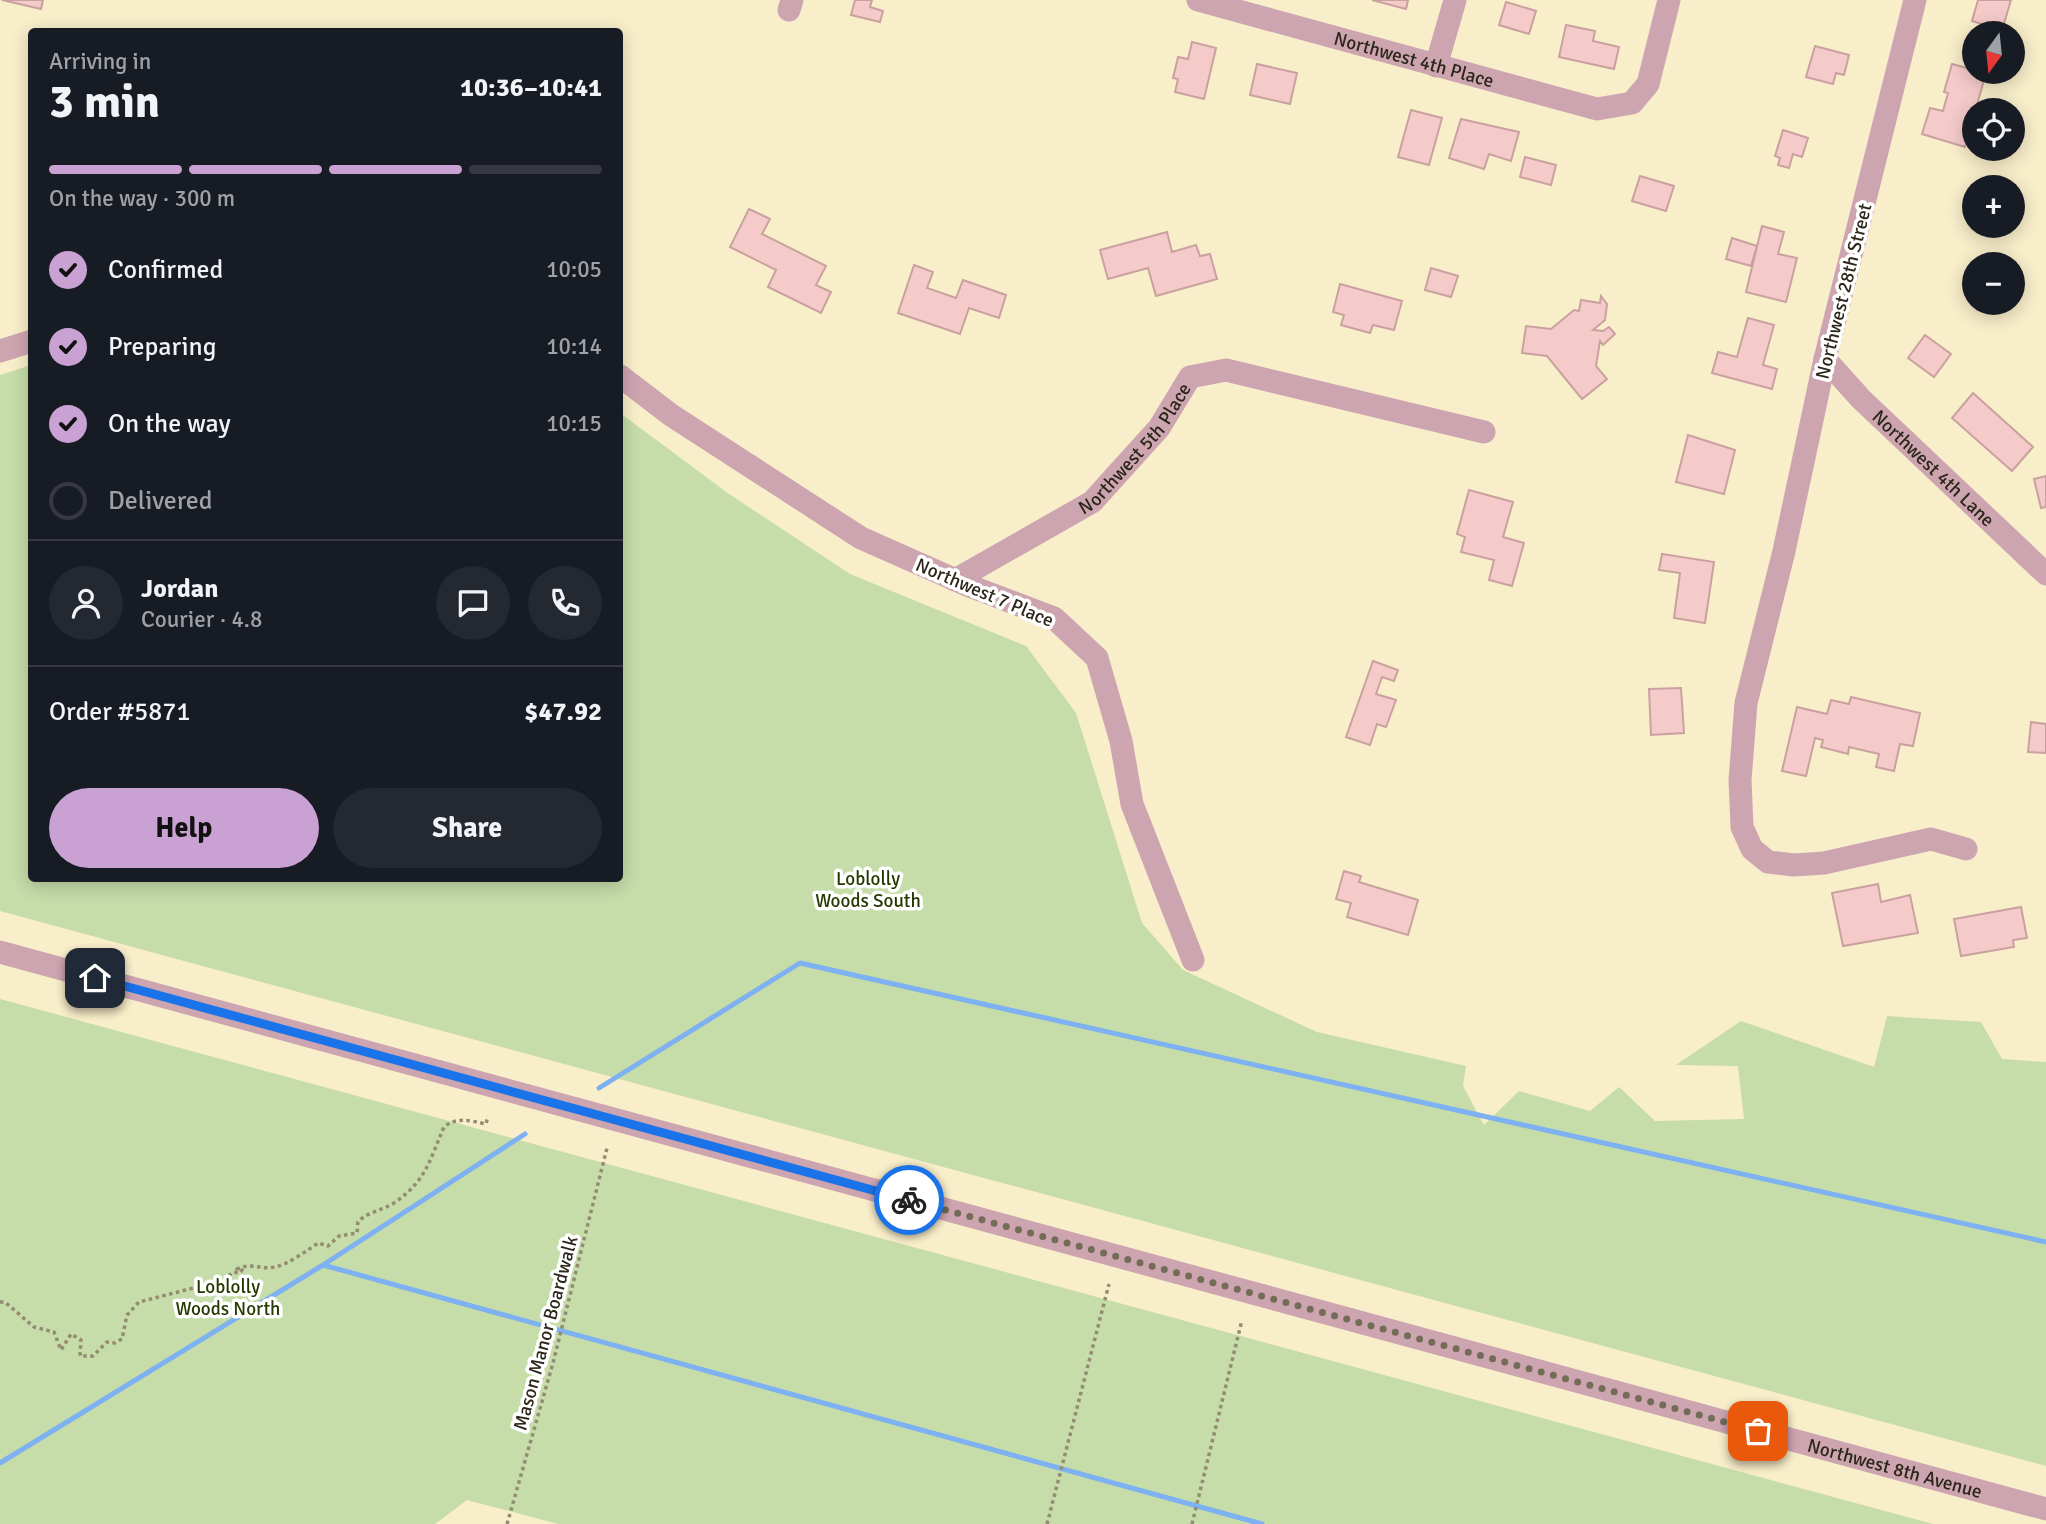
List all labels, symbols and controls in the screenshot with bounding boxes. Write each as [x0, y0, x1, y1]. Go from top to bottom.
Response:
north arrow [1962, 21, 2025, 84]
map controls [1962, 21, 2025, 315]
street label: Northwest 4th Place [1331, 27, 1497, 93]
text: Arriving in [49, 47, 151, 76]
text: 10:36–10:41 [460, 72, 602, 104]
text: 3 min [49, 74, 160, 130]
button: locate [1962, 98, 2025, 161]
button: + [1962, 175, 2025, 238]
text: On the way · 300 m [49, 184, 235, 213]
street label: Northwest 28th Street [1811, 201, 1877, 382]
icon: check [49, 251, 87, 289]
button: − [1962, 252, 2025, 315]
text: Confirmed [108, 254, 223, 286]
text: 10:05 [546, 255, 602, 284]
icon: check [49, 328, 87, 366]
text: Preparing [108, 331, 216, 363]
text: 10:14 [546, 332, 602, 361]
street label: Northwest 5th Place [1074, 379, 1197, 520]
icon: check [49, 405, 87, 443]
street label: Northwest 4th Lane [1867, 405, 1999, 532]
text: On the way [108, 408, 231, 440]
text: 10:15 [546, 409, 602, 438]
text: Delivered [108, 485, 213, 517]
street label: Northwest 7 Place [912, 553, 1057, 633]
button: person [49, 566, 123, 640]
button: chat [436, 566, 510, 640]
button: phone [528, 566, 602, 640]
text: Jordan [141, 573, 218, 605]
text: Courier · 4.8 [141, 605, 262, 634]
text: Order #5871 [49, 696, 190, 728]
text: $47.92 [524, 696, 602, 728]
button: Help [49, 788, 319, 868]
button: Share [333, 788, 602, 868]
park label: Loblolly Woods South [815, 867, 921, 913]
pin [65, 948, 125, 1008]
icon: home [76, 959, 114, 997]
courier [874, 1165, 944, 1235]
icon: bike [890, 1181, 928, 1219]
street label: Mason Manor Boardwalk [508, 1233, 584, 1433]
park label: Loblolly Woods North [176, 1275, 280, 1321]
pin [1728, 1401, 1788, 1461]
icon: bag [1739, 1412, 1777, 1450]
street label: Northwest 8th Avenue [1805, 1434, 1985, 1504]

